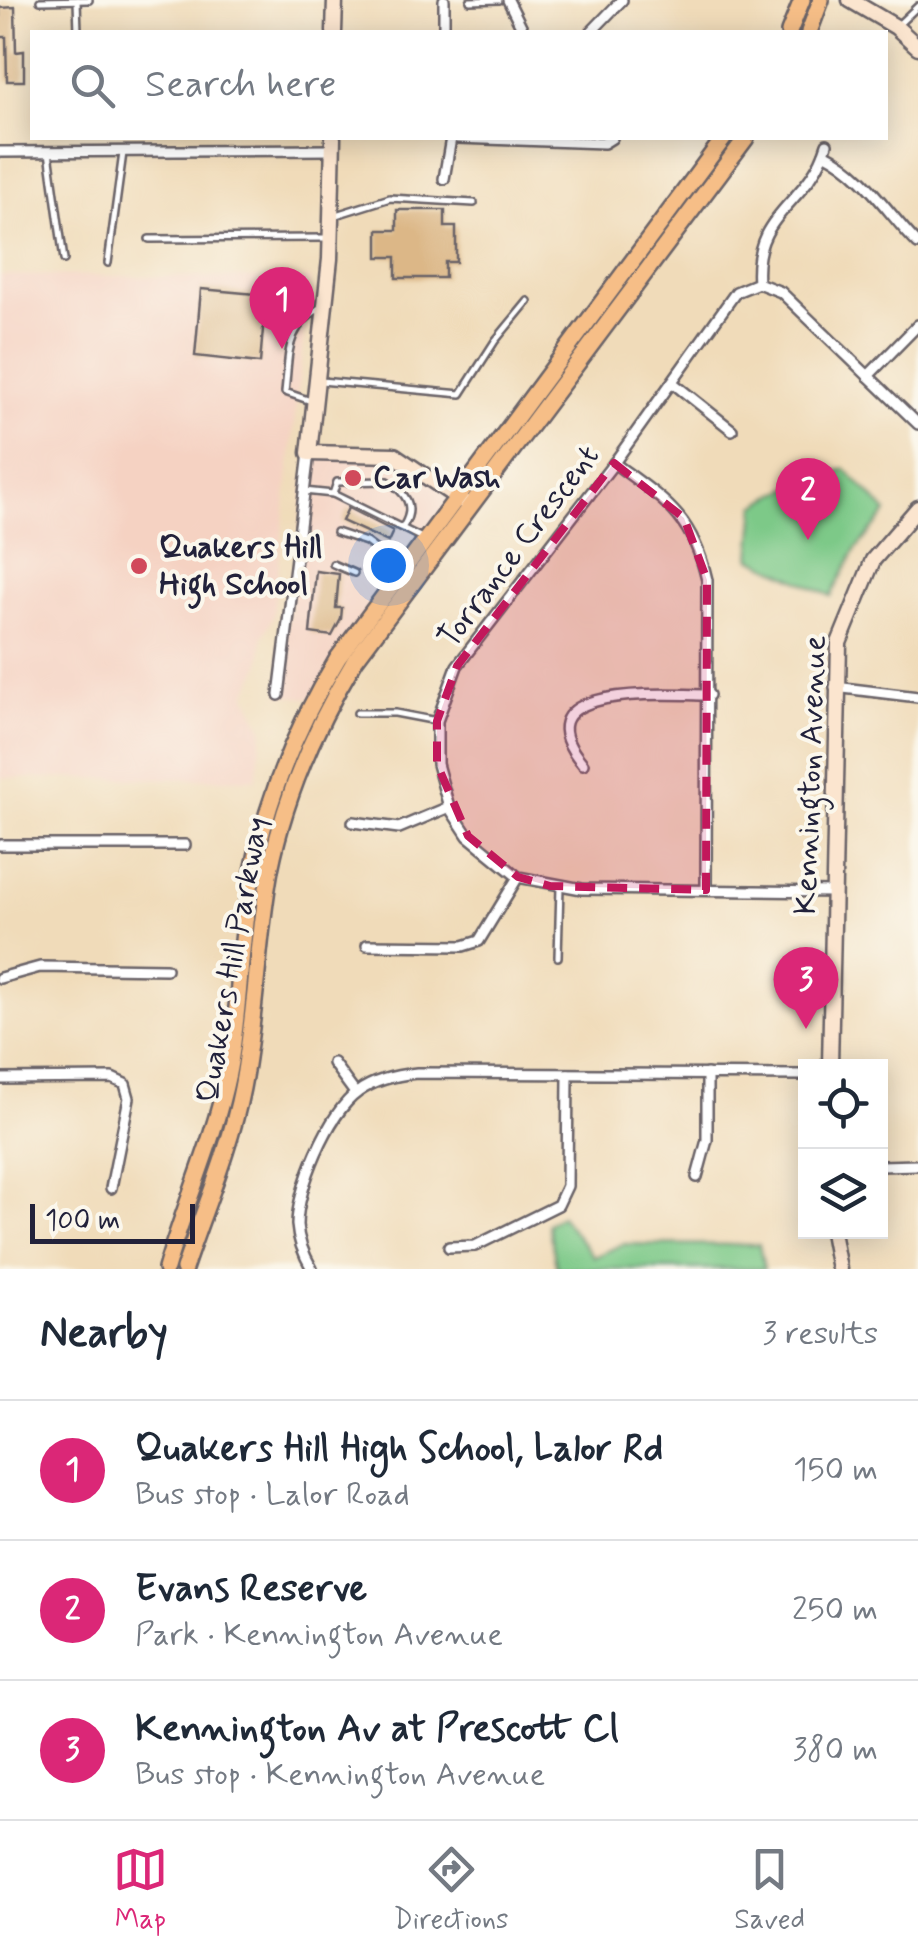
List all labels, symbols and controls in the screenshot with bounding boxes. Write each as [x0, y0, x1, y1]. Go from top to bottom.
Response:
search box [30, 30, 888, 140]
icon: search [65, 58, 120, 113]
text: Search here [145, 61, 336, 110]
pin: 1 [250, 266, 314, 349]
street label: Torrance Crescent [429, 437, 609, 657]
place label: Car Wash [373, 457, 501, 499]
pin: 2 [776, 458, 840, 540]
marker: Car Wash [342, 467, 364, 489]
place label: Quakers Hill High School [159, 527, 323, 610]
your location [363, 540, 414, 591]
marker: Quakers Hill High School [128, 555, 150, 577]
street label: Kennington Avenue [785, 635, 840, 916]
street label: Quakers Hill Parkway [187, 814, 279, 1106]
pin: 3 [774, 946, 838, 1029]
map controls [798, 1059, 888, 1239]
button: locate [798, 1059, 888, 1149]
button: layers [798, 1149, 888, 1239]
scale bar [30, 1199, 195, 1244]
text: 100 m [45, 1203, 120, 1240]
text: Nearby [40, 1307, 168, 1362]
text: 3 results [762, 1313, 878, 1355]
text: Quakers Hill High School, Lalor Rd [135, 1425, 663, 1474]
text: 1 [65, 1449, 80, 1491]
text: 150 m [793, 1449, 878, 1491]
text: Bus stop · Lalor Road [135, 1474, 410, 1516]
text: Evans Reserve [135, 1565, 367, 1614]
text: 2 [65, 1589, 80, 1631]
text: 250 m [792, 1589, 878, 1631]
text: Park · Kennington Avenue [135, 1614, 503, 1656]
text: Kennington Av at Prescott Cl [135, 1705, 619, 1754]
text: 3 [65, 1729, 80, 1771]
text: 380 m [793, 1729, 878, 1771]
text: Bus stop · Kennington Avenue [135, 1754, 545, 1796]
tab: Map [113, 1842, 168, 1939]
tab: Directions [394, 1842, 509, 1939]
tab: Saved [734, 1842, 805, 1939]

